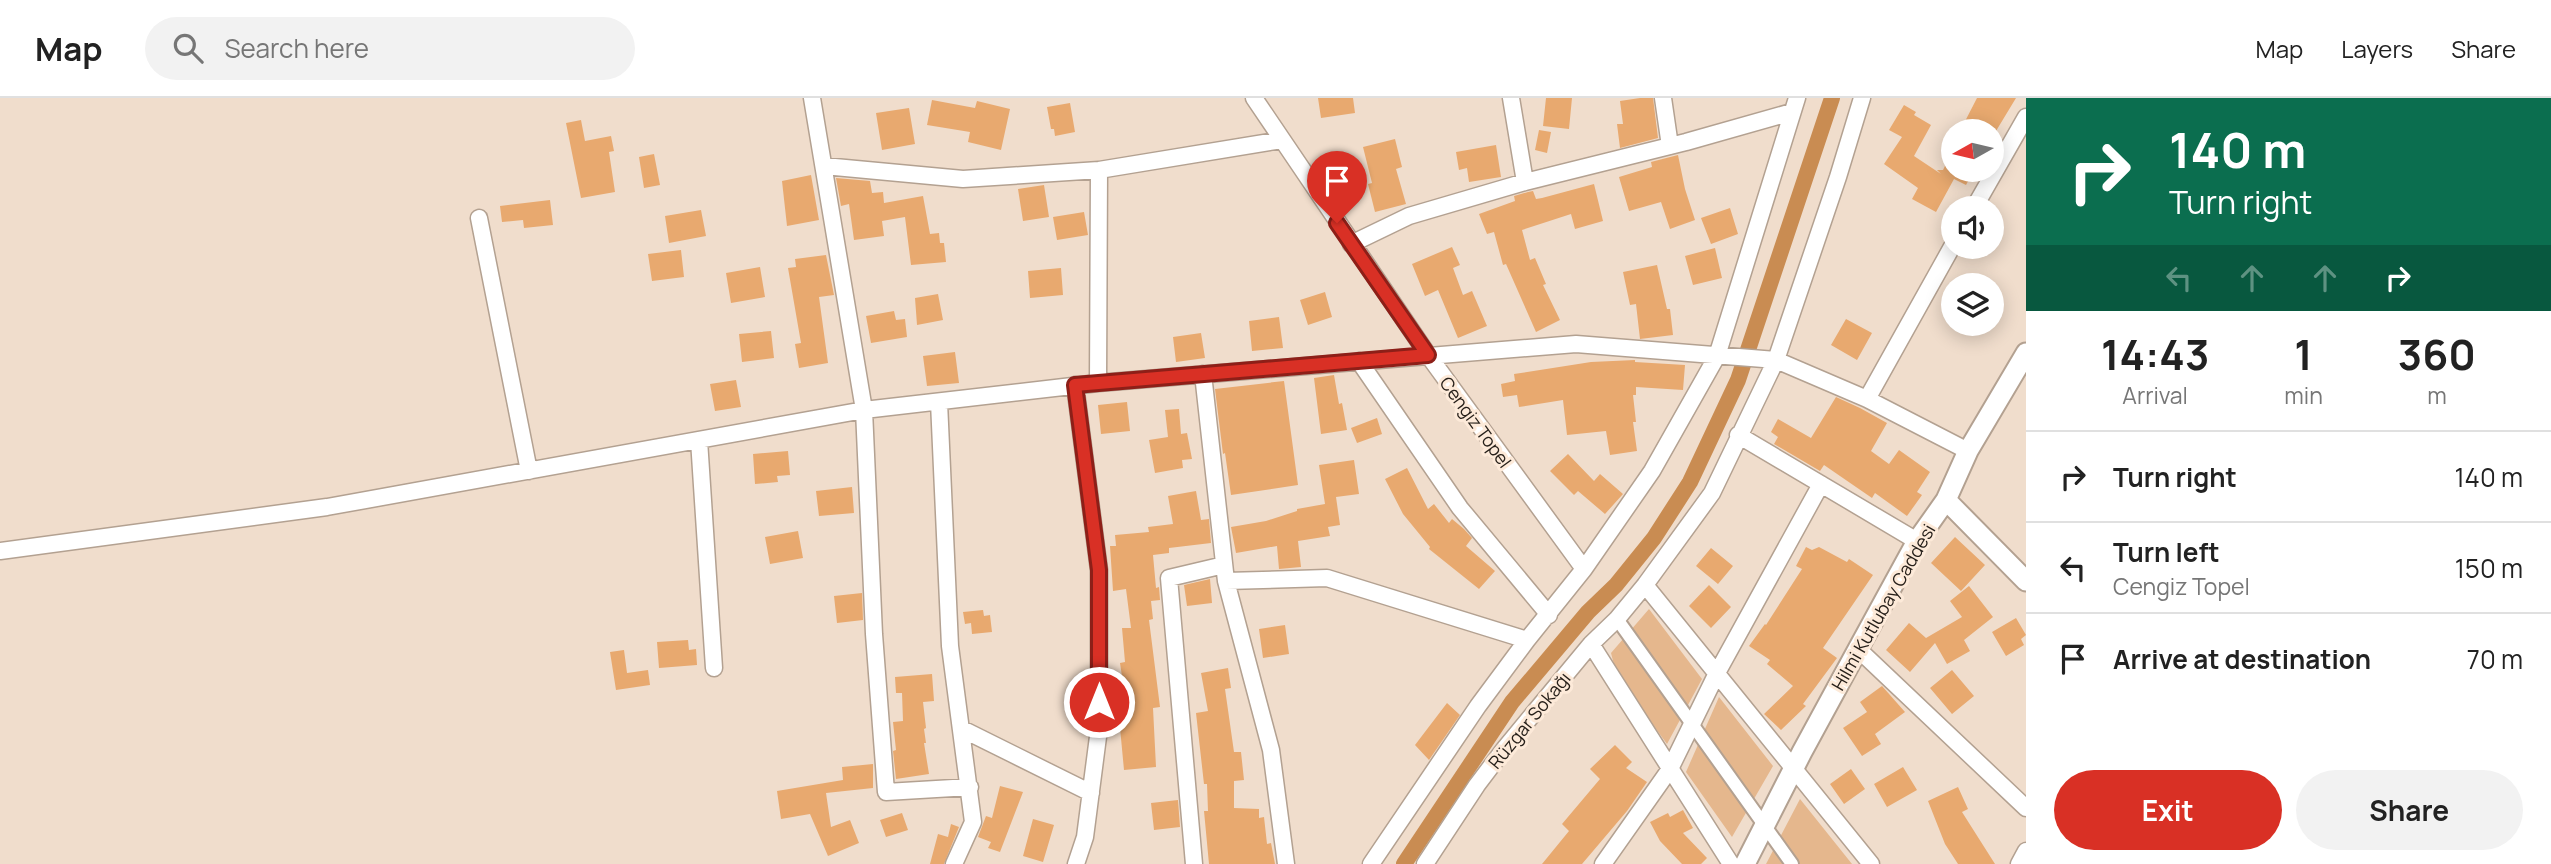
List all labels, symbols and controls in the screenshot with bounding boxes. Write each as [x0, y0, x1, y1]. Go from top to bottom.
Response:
search box [145, 17, 635, 80]
text: Map [35, 26, 103, 71]
icon: search [169, 29, 207, 67]
text: Search here [225, 30, 369, 66]
text: Map [2256, 32, 2303, 65]
text: Layers [2341, 32, 2413, 65]
text: Share [2451, 32, 2516, 65]
text: 140 m [2169, 116, 2306, 183]
north arrow [1941, 119, 2004, 182]
map controls [1941, 119, 2004, 336]
icon: right [2054, 126, 2145, 217]
pin [1307, 151, 1367, 223]
icon: arrive [1318, 162, 1356, 200]
text: Turn right [2169, 180, 2312, 224]
button: sound [1941, 196, 2004, 259]
icon: left [2160, 259, 2198, 297]
icon: ahead [2233, 259, 2271, 297]
icon: ahead [2306, 259, 2344, 297]
icon: right [2379, 259, 2417, 297]
button: layers [1941, 273, 2004, 336]
text: 14:43 [2101, 325, 2209, 383]
text: 1 [2294, 325, 2313, 383]
text: 360 [2398, 325, 2476, 383]
street label: Cengiz Topel [1435, 372, 1517, 472]
text: Arrival [2122, 379, 2188, 411]
text: min [2284, 379, 2323, 411]
text: m [2427, 379, 2447, 411]
icon: right [2054, 458, 2092, 496]
text: Turn right [2113, 459, 2237, 495]
text: 140 m [2454, 459, 2523, 495]
street label: Hilmi Kutlubay Caddesi [1826, 519, 1940, 695]
text: Turn left [2113, 534, 2220, 570]
icon: left [2054, 549, 2092, 587]
text: 150 m [2455, 550, 2523, 586]
text: Cengiz Topel [2113, 570, 2250, 602]
icon: arrive [2054, 640, 2092, 678]
text: Arrive at destination [2113, 641, 2371, 677]
text: 70 m [2467, 641, 2523, 677]
position arrow [1062, 665, 1136, 739]
street label: Rüzgar Sokağı [1483, 667, 1575, 773]
button: Exit [2054, 770, 2282, 850]
button: Share [2296, 770, 2523, 850]

